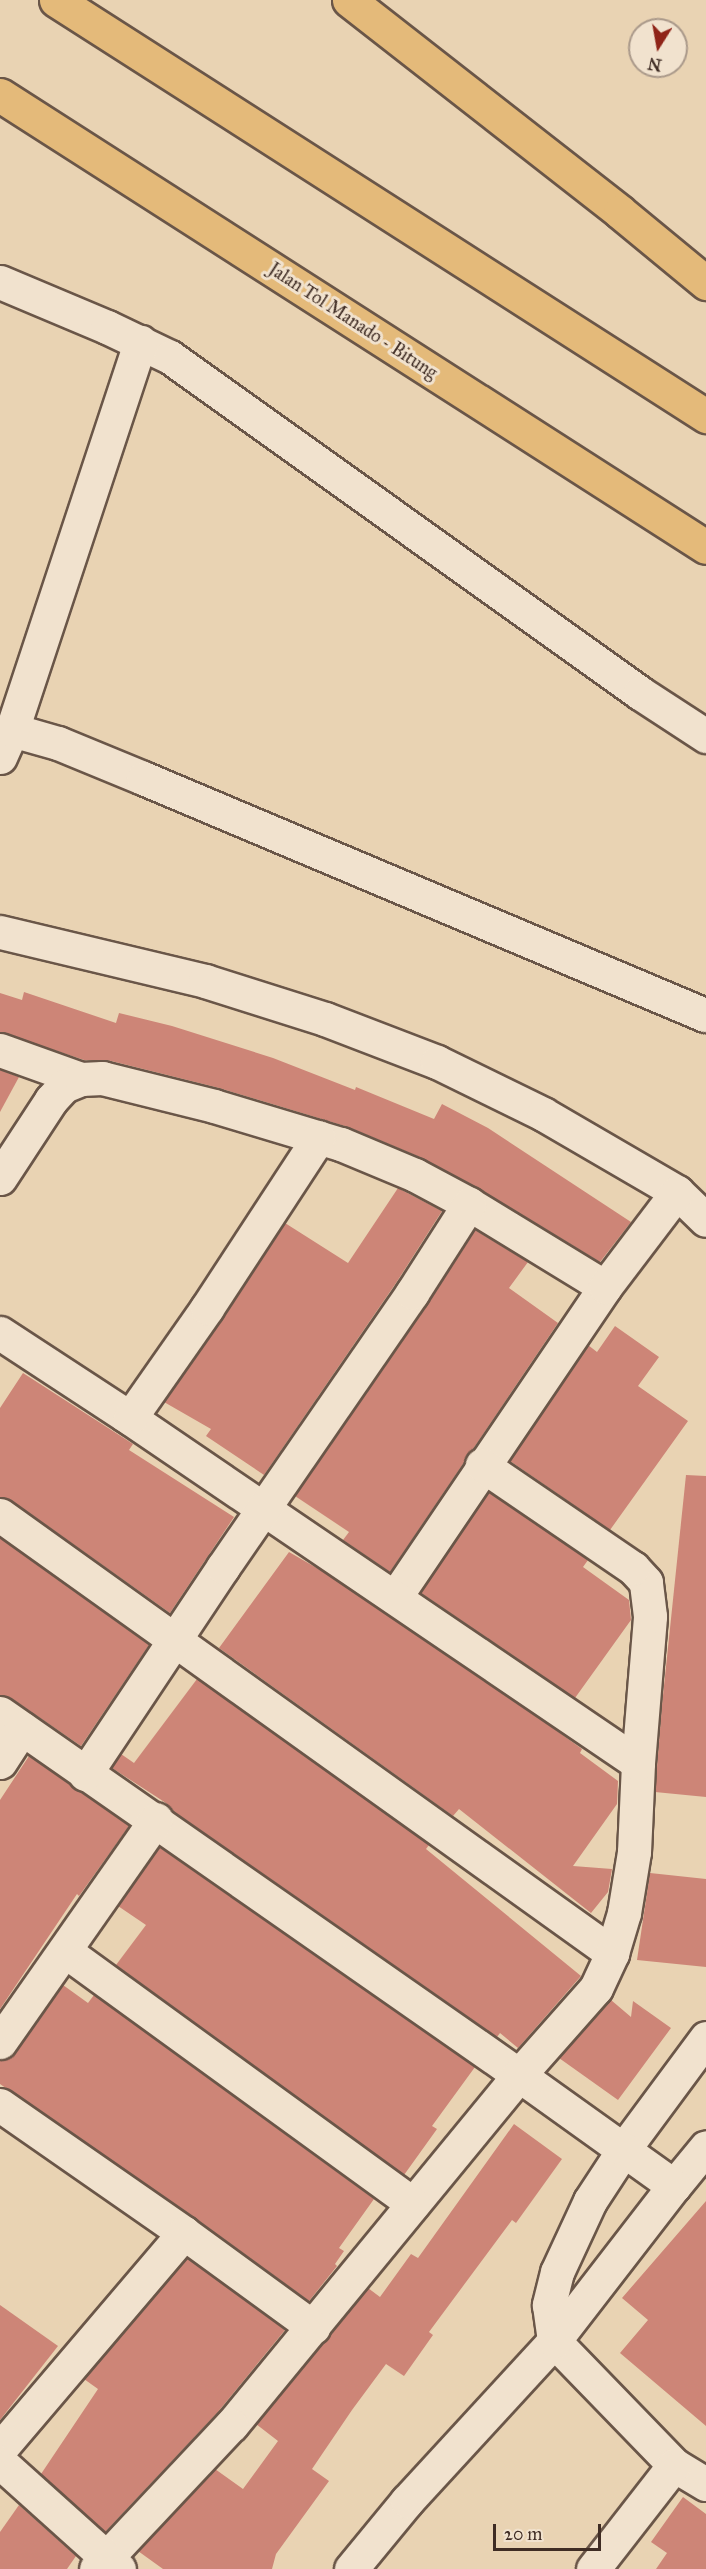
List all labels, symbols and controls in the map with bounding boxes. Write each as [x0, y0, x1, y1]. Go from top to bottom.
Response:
north arrow [628, 18, 688, 78]
text: N [646, 54, 663, 75]
street label: Jalan Tol Manado - Bitung [265, 258, 441, 384]
scale bar [496, 2512, 604, 2550]
text: 20 m [504, 2523, 542, 2545]

